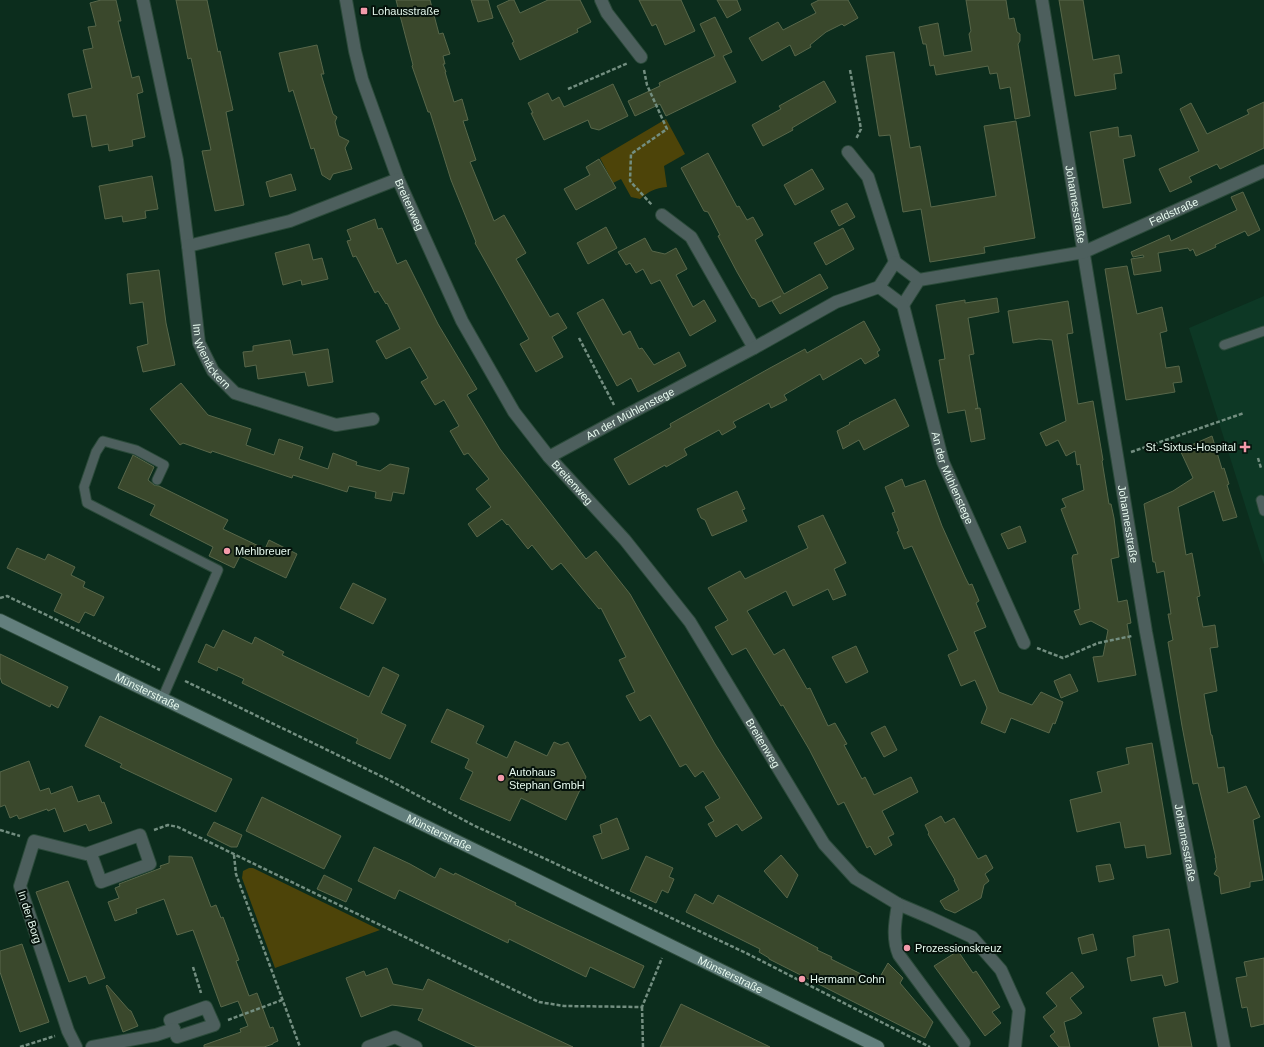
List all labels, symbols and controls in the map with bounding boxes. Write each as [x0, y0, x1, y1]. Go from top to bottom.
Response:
place label: Lohausstraße [372, 5, 439, 17]
marker: Lohausstraße [359, 6, 369, 16]
street label: Johannesstraße [1063, 164, 1088, 244]
street label: Breitenweg [393, 177, 426, 232]
street label: Feldstraße [1147, 195, 1200, 228]
street label: Im Wienäckern [191, 323, 233, 391]
street label: An der Mühlenstege [584, 385, 676, 442]
street label: An der Mühlenstege [929, 430, 976, 526]
place label: St.-Sixtus-Hospital [1146, 441, 1236, 453]
marker: St.-Sixtus-Hospital [1239, 441, 1251, 453]
street label: Breitenweg [549, 458, 595, 507]
street label: Johannesstraße [1116, 484, 1141, 564]
place label: Mehlbreuer [235, 545, 291, 557]
marker: Mehlbreuer [222, 546, 232, 556]
street label: Münsterstraße [113, 671, 182, 712]
street label: Breitenweg [744, 716, 782, 770]
place label: Autohaus Stephan GmbH [509, 766, 585, 791]
marker: Autohaus Stephan GmbH [496, 773, 506, 783]
street label: Johannesstraße [1172, 803, 1199, 883]
street label: Münsterstraße [405, 812, 474, 853]
street label: In der Borg [16, 889, 44, 945]
place label: Prozessionskreuz [915, 942, 1002, 954]
marker: Prozessionskreuz [902, 943, 912, 953]
street label: Münsterstraße [696, 954, 765, 996]
place label: Hermann Cohn [810, 973, 885, 985]
marker: Hermann Cohn [797, 974, 807, 984]

